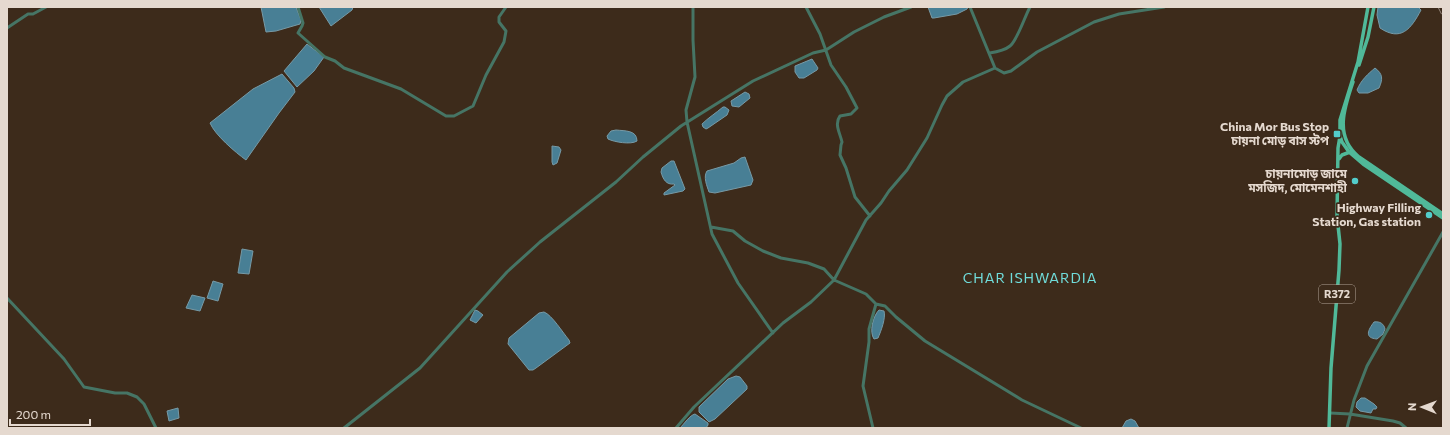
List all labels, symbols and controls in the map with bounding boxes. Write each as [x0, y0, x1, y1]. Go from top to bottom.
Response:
place label: China Mor Bus Stop চায়না মোড় বাস স্টপ [1220, 119, 1329, 148]
marker: China Mor Bus Stop চায়না মোড় বাস স্টপ [1332, 129, 1342, 139]
place label: চায়নামোড় জামে মসজিদ, মোমেনশাহী [1247, 166, 1348, 194]
marker: চায়নামোড় জামে মসজিদ, মোমেনশাহী [1350, 176, 1360, 186]
place label: Highway Filling Station, Gas station [1312, 200, 1421, 228]
marker: Highway Filling Station, Gas station [1424, 210, 1434, 220]
district label: CHAR ISHWARDIA [963, 269, 1097, 286]
road number: R372 [1319, 285, 1355, 303]
north arrow [1402, 387, 1442, 427]
scale bar [10, 401, 90, 427]
text: N [1405, 403, 1418, 411]
text: 200 m [16, 407, 51, 421]

